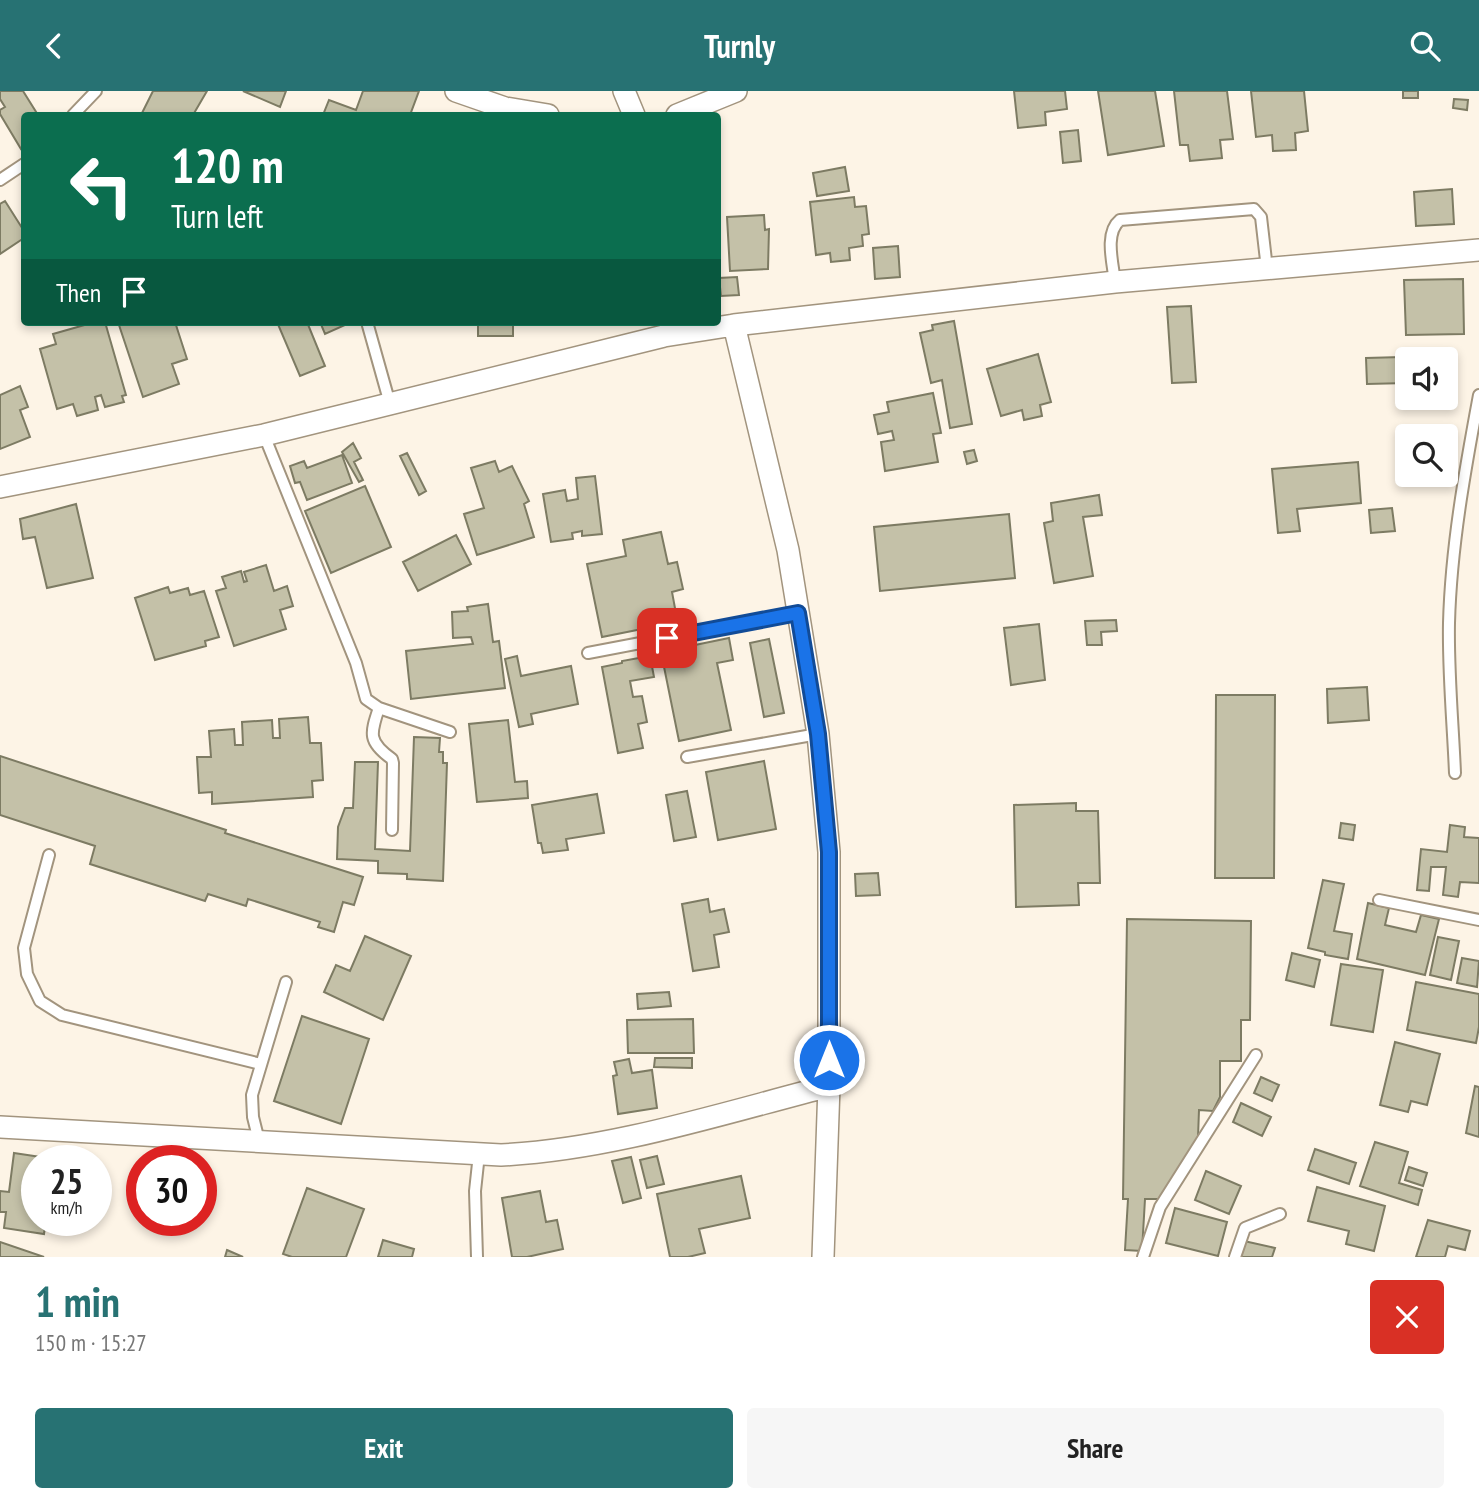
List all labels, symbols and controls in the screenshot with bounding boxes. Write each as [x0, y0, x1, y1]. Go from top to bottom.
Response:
text: Turnly [704, 25, 775, 67]
icon: back [35, 27, 73, 65]
icon: search [1406, 27, 1444, 65]
text: 120 m [171, 133, 284, 197]
icon: left [56, 140, 147, 231]
text: Turn left [171, 195, 263, 237]
icon: arrive [115, 273, 153, 311]
text: Then [56, 276, 101, 309]
map controls [1395, 347, 1458, 487]
button: sound [1395, 347, 1458, 410]
button: search [1395, 424, 1458, 487]
pin [637, 608, 697, 668]
icon: arrive [648, 619, 686, 657]
position arrow [792, 1023, 866, 1097]
speed limit sign: 30 [126, 1145, 217, 1236]
text: 25 [50, 1158, 83, 1204]
text: km/h [51, 1196, 82, 1219]
text: 1 min [35, 1274, 120, 1329]
button: close [1370, 1280, 1444, 1354]
text: 150 m · 15:27 [35, 1328, 147, 1357]
button: Exit [35, 1408, 733, 1488]
button: Share [747, 1408, 1444, 1488]

